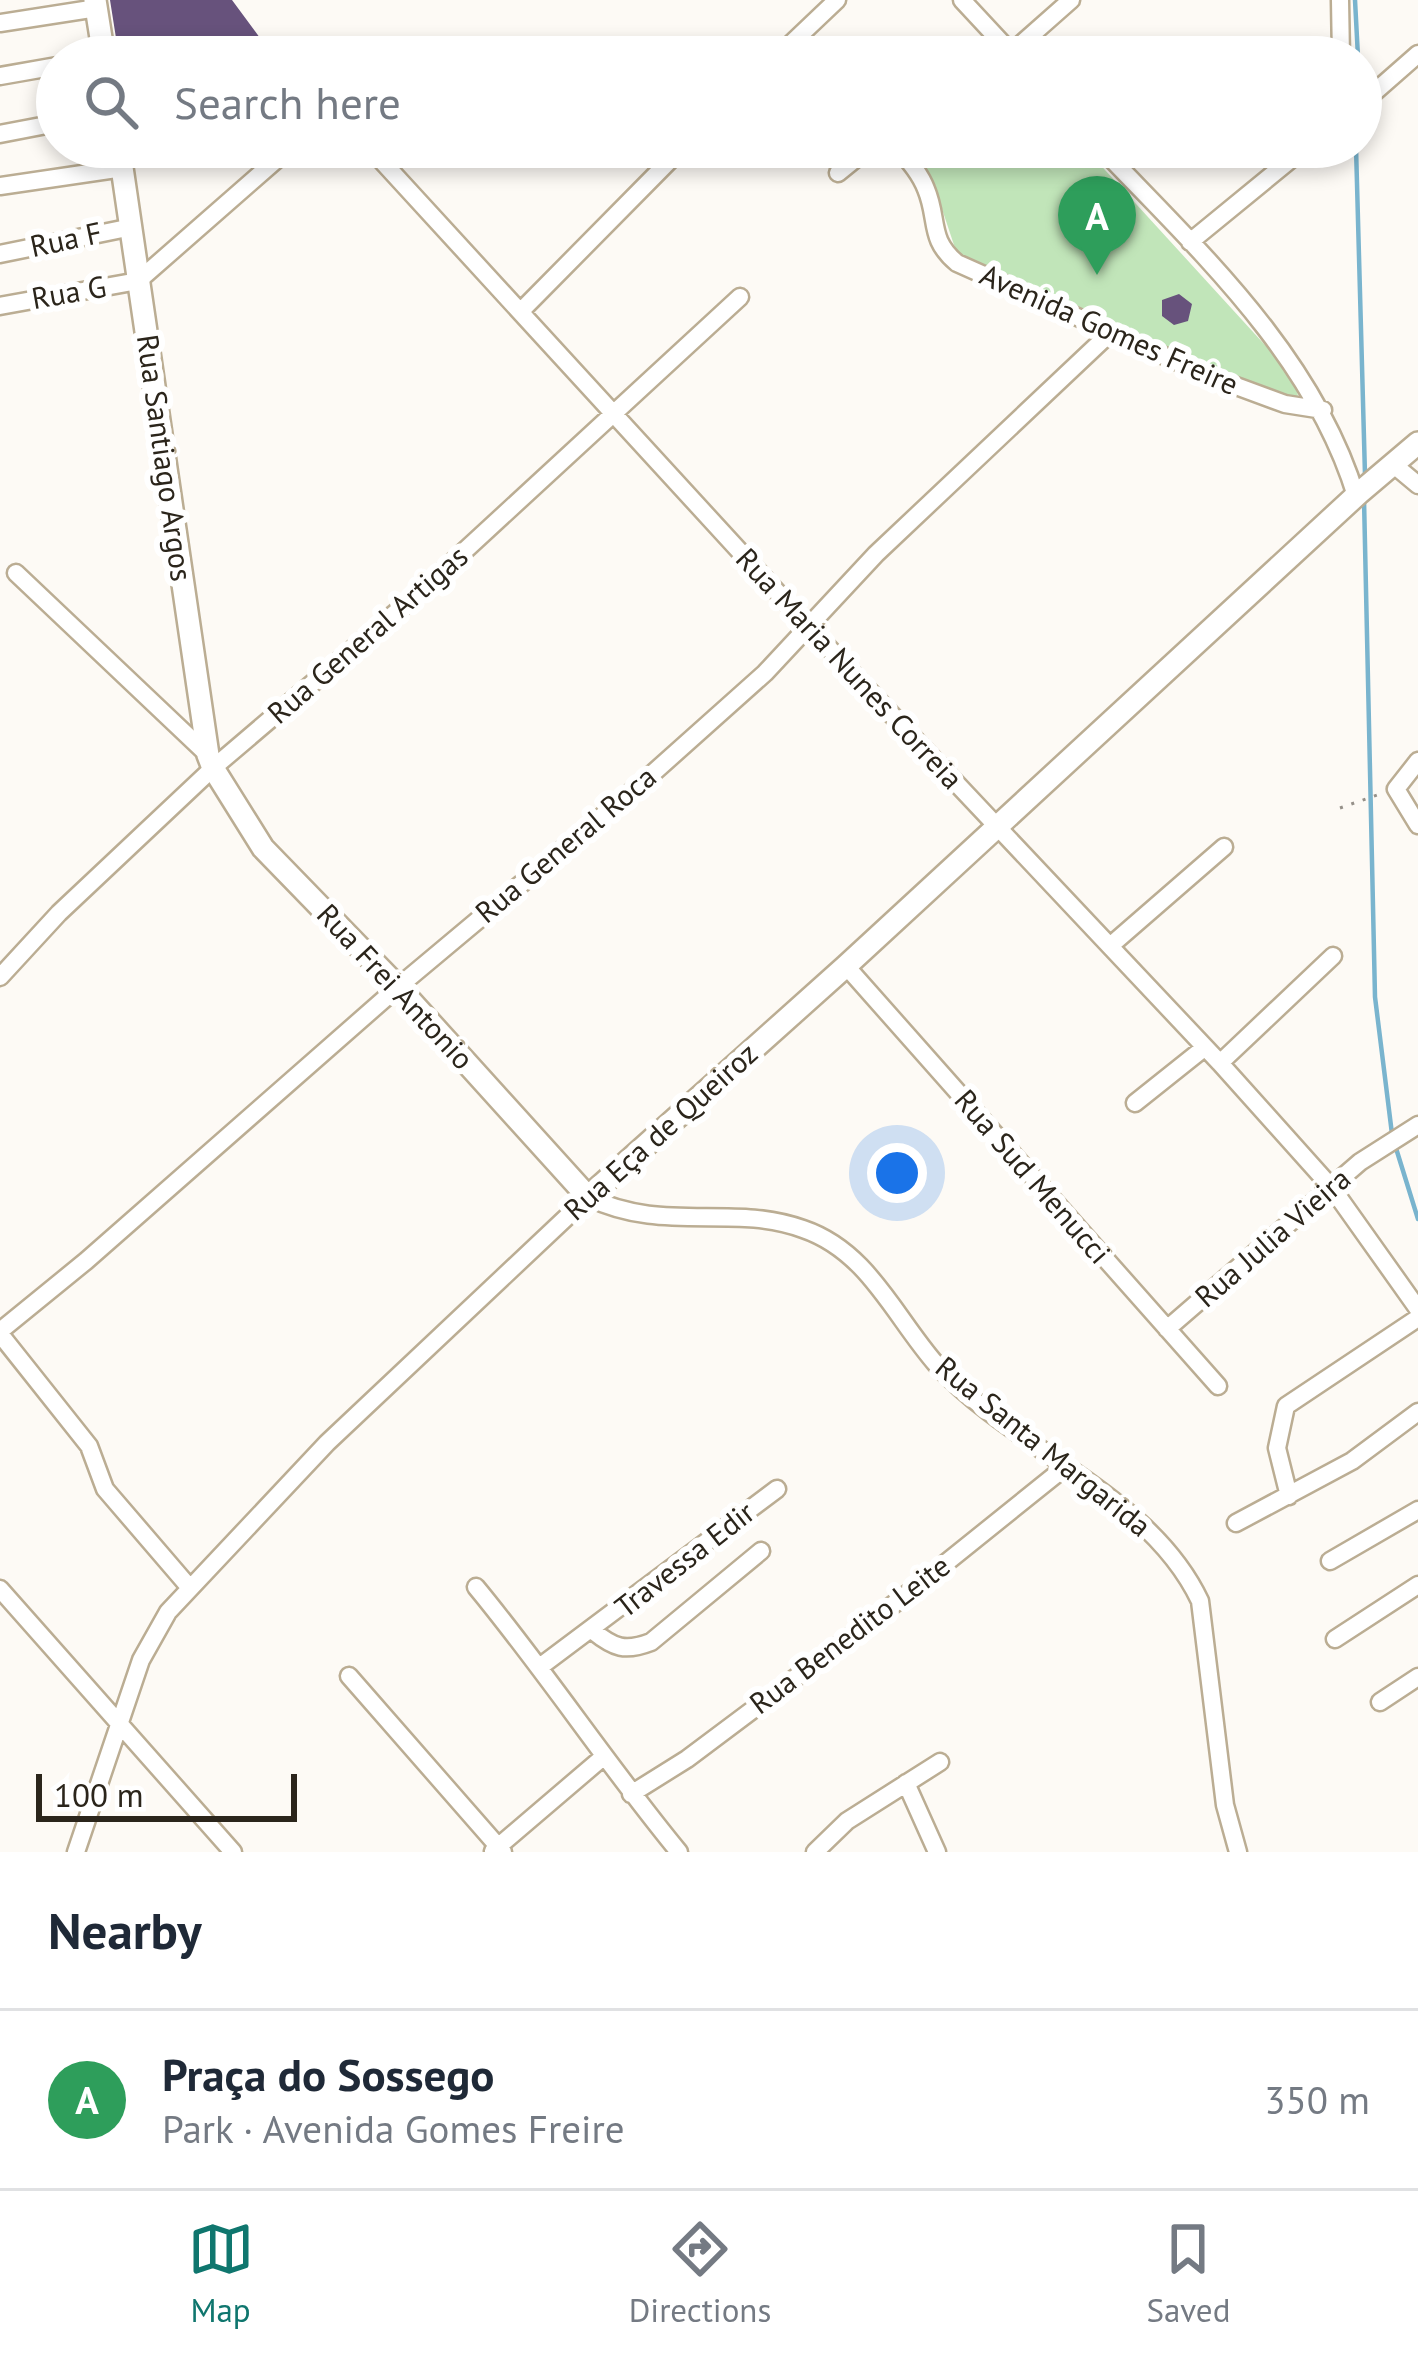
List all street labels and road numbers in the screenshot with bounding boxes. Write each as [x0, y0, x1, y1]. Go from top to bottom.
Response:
street label: Rua F [26, 212, 105, 265]
street label: Avenida Gomes Freire [974, 254, 1245, 403]
street label: Rua G [28, 266, 109, 317]
street label: Rua Santiago Argos [129, 332, 202, 584]
street label: Rua General Artigas [259, 536, 475, 732]
street label: Rua Maria Nunes Correia [728, 539, 972, 797]
street label: Rua General Roca [466, 757, 664, 931]
street label: Rua Frei Antonio [309, 895, 483, 1077]
street label: Rua Eça de Queiroz [555, 1034, 765, 1228]
street label: Rua Sud Menucci [947, 1081, 1120, 1271]
street label: Rua Julia Vieira [1186, 1159, 1358, 1315]
street label: Rua Santa Margarida [928, 1347, 1160, 1545]
street label: Travessa Edir [606, 1492, 762, 1625]
street label: Rua Benedito Leite [741, 1546, 957, 1722]

